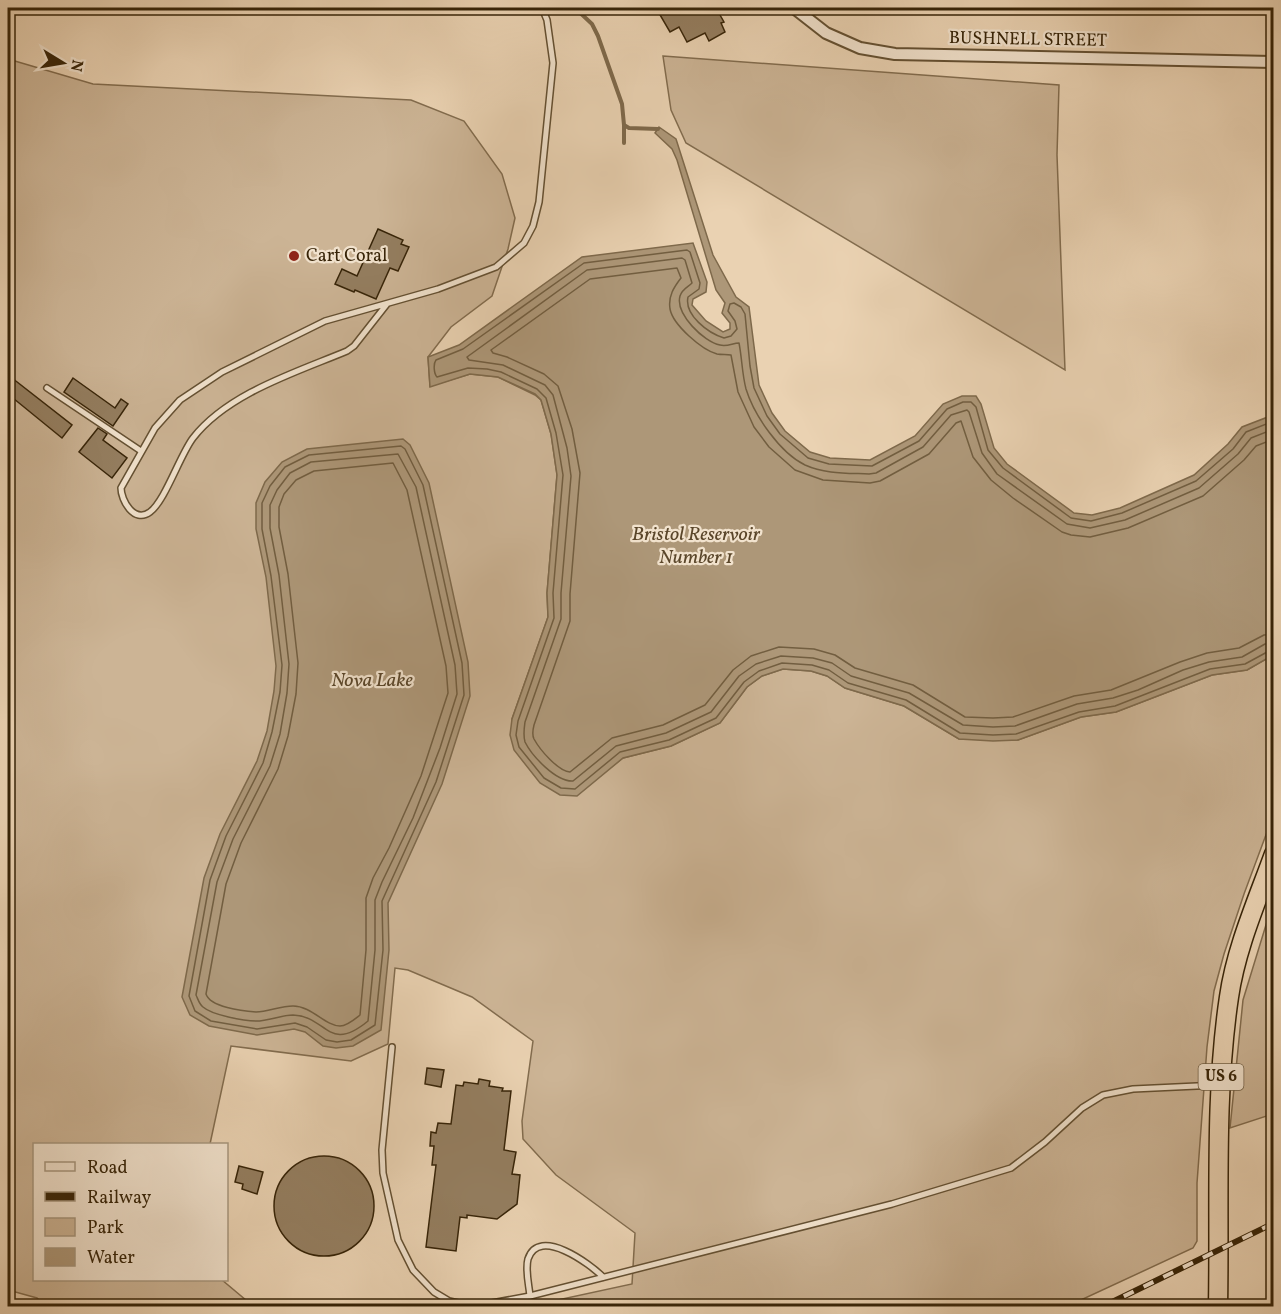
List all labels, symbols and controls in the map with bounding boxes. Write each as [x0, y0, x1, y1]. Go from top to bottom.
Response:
street label: BUSHNELL STREET [949, 26, 1108, 54]
north arrow [33, 33, 93, 93]
text: N [64, 58, 88, 74]
place label: Cart Coral [306, 244, 387, 269]
marker: Cart Coral [287, 249, 301, 263]
water label: Bristol Reservoir Number 1 [632, 521, 761, 572]
water label: Nova Lake [331, 667, 413, 695]
road number: US 6 [1198, 1064, 1244, 1090]
legend [33, 1143, 228, 1281]
text: Road [87, 1156, 128, 1181]
text: Railway [87, 1186, 151, 1211]
text: Park [87, 1216, 124, 1241]
text: Water [87, 1246, 135, 1271]

